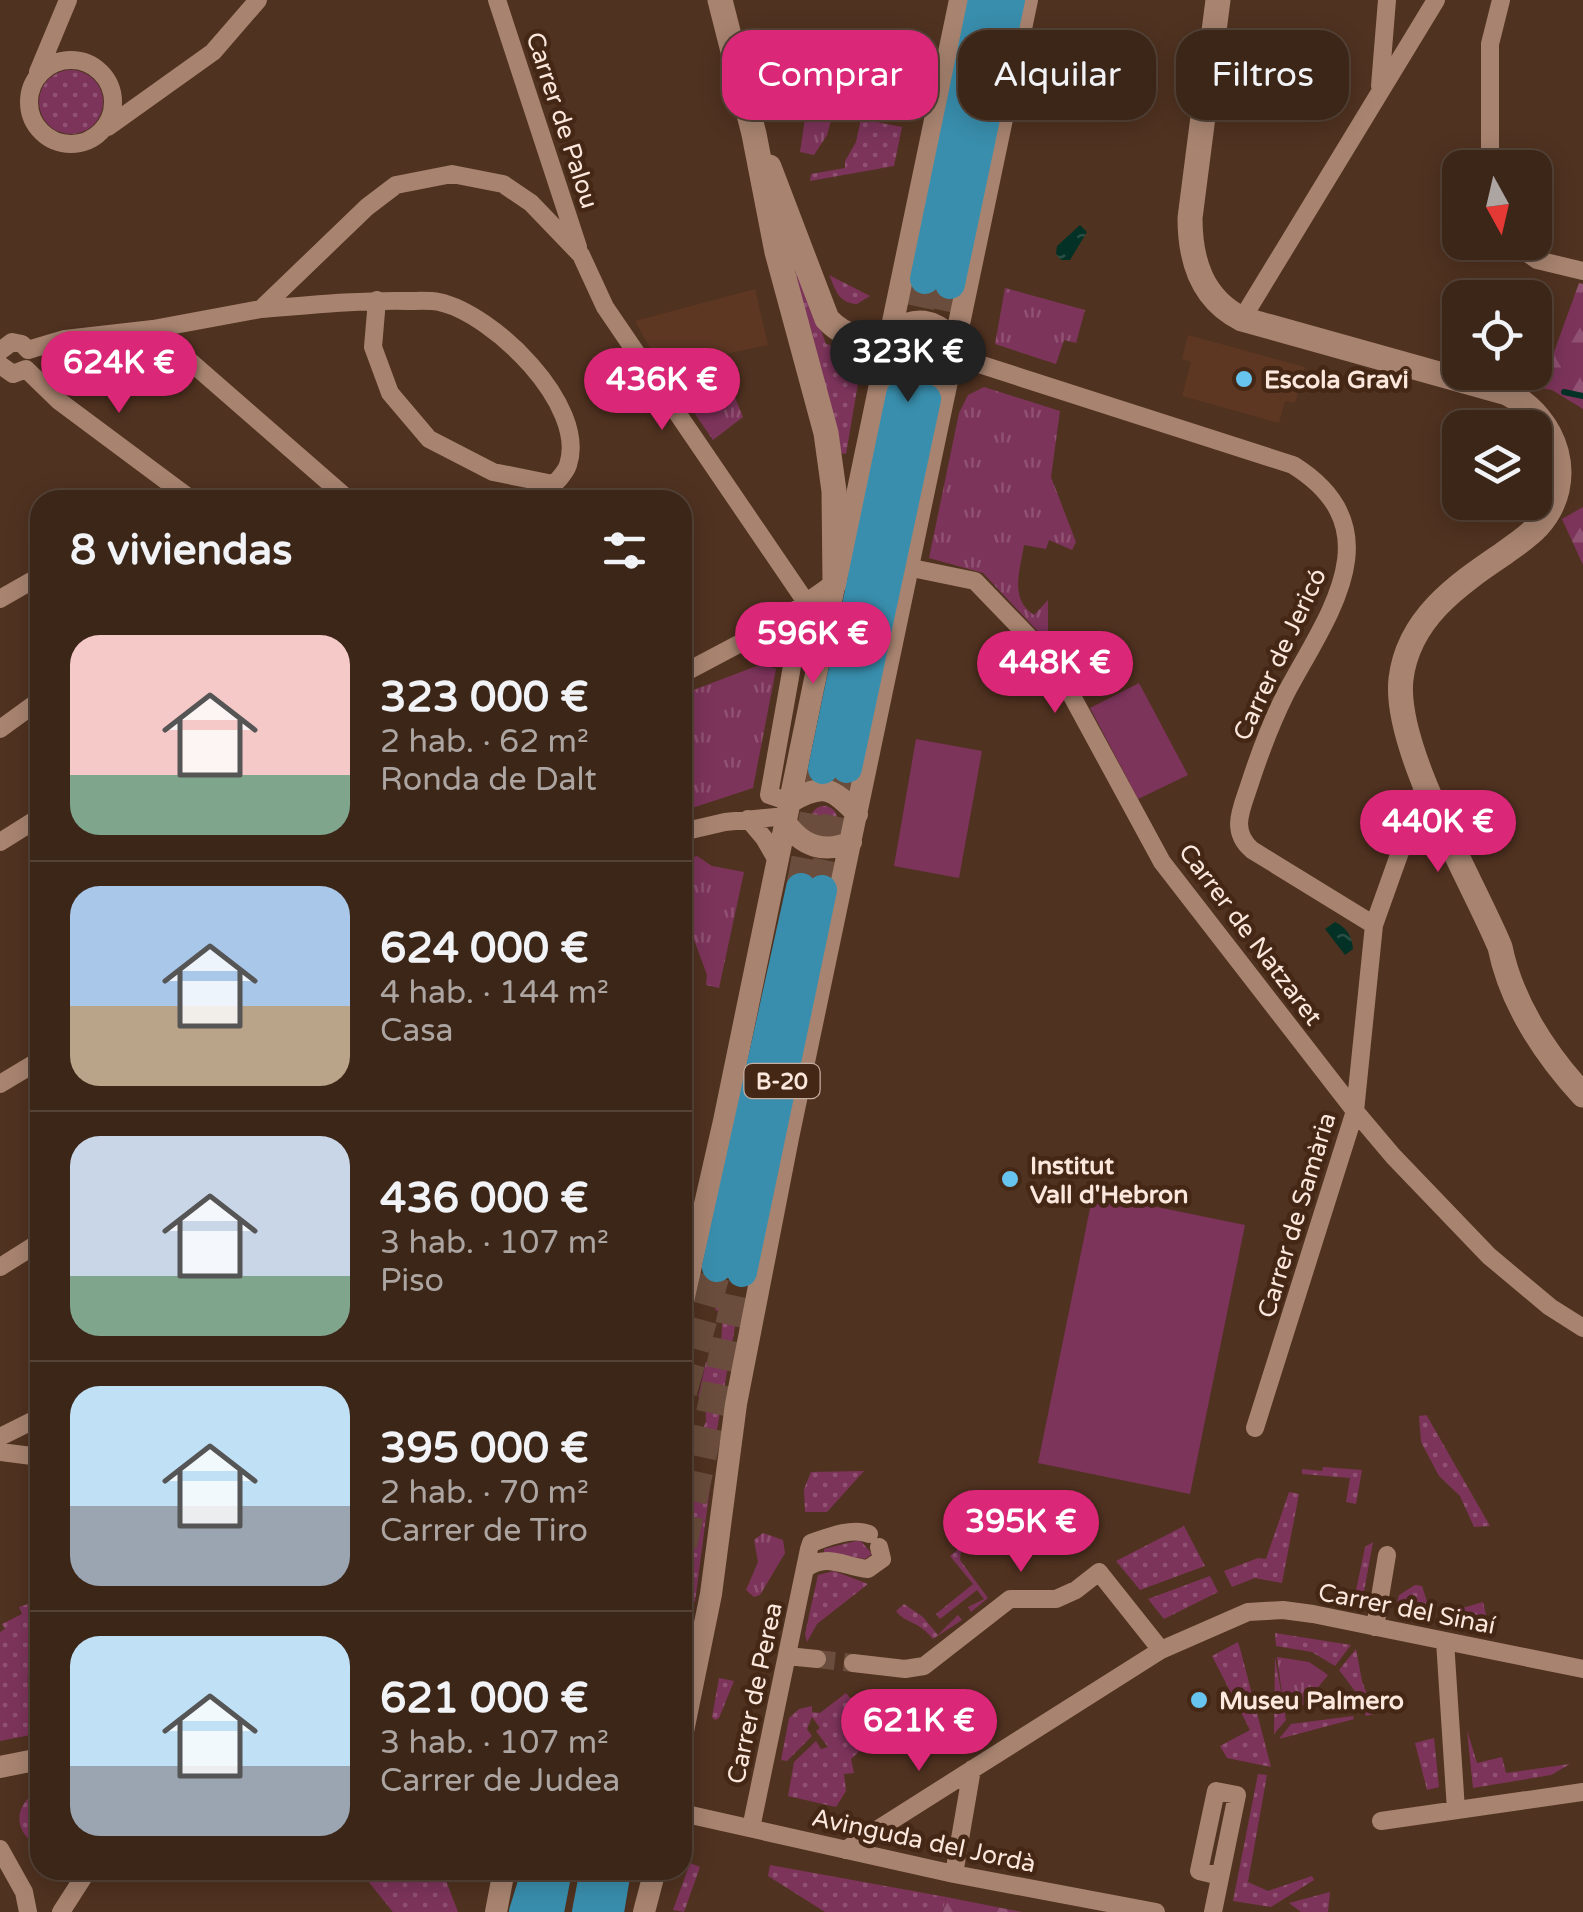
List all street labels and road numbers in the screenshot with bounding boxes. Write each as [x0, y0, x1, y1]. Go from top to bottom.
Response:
street label: Carrer de Palou [519, 28, 605, 212]
street label: Carrer de Jericó [1227, 563, 1333, 745]
street label: Carrer de Natzaret [1172, 838, 1329, 1032]
road number: B-20 [744, 1064, 820, 1098]
street label: Carrer de Samària [1251, 1109, 1342, 1322]
street label: Carrer del Sinaí [1316, 1577, 1498, 1641]
street label: Carrer de Perea [721, 1600, 789, 1787]
street label: Avinguda del Jordà [809, 1803, 1039, 1879]

